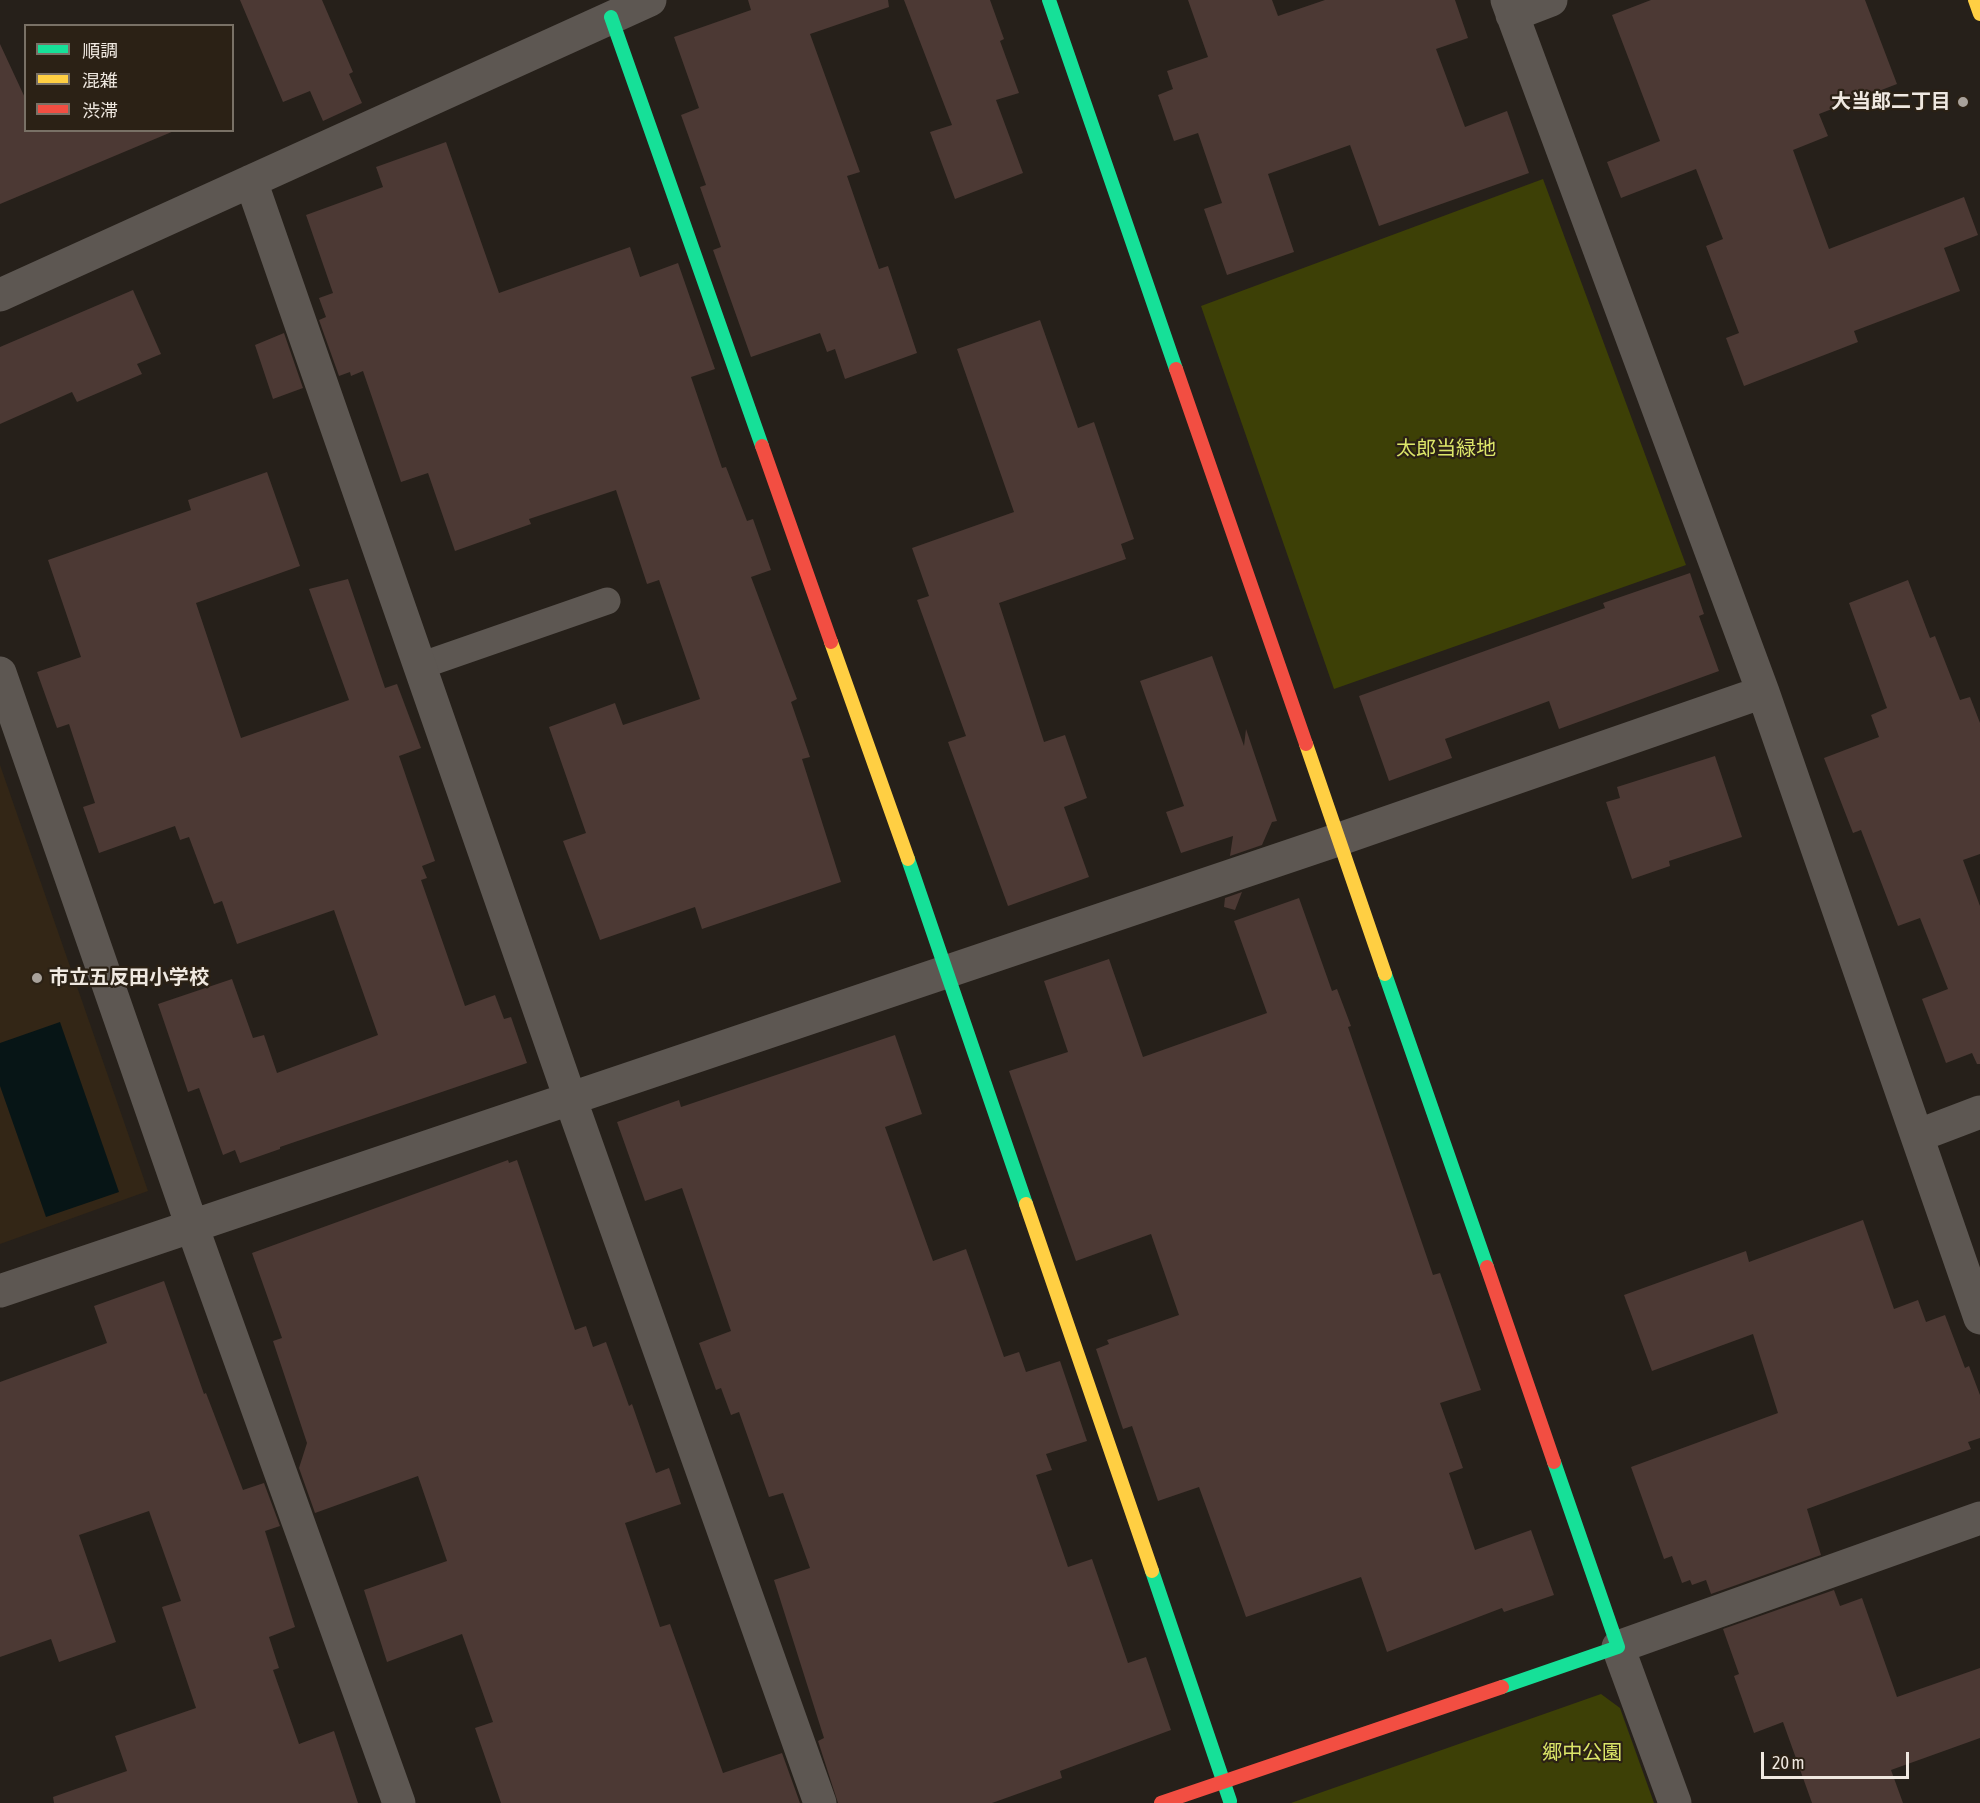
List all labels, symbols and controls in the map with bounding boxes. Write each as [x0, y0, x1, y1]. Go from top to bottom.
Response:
legend [24, 24, 234, 132]
text: 順調 [82, 40, 118, 61]
text: 混雑 [82, 70, 118, 91]
place label: 大当郎二丁目 [1831, 90, 1951, 114]
marker: 大当郎二丁目 [1956, 95, 1970, 109]
text: 渋滞 [82, 100, 118, 121]
park label: 太郎当緑地 [1396, 437, 1496, 461]
place label: 市立五反田小学校 [49, 966, 209, 990]
marker: 市立五反田小学校 [30, 971, 44, 985]
scale bar [1764, 1740, 1912, 1778]
park label: 郷中公園 [1542, 1741, 1622, 1765]
text: 20 m [1772, 1752, 1804, 1773]

